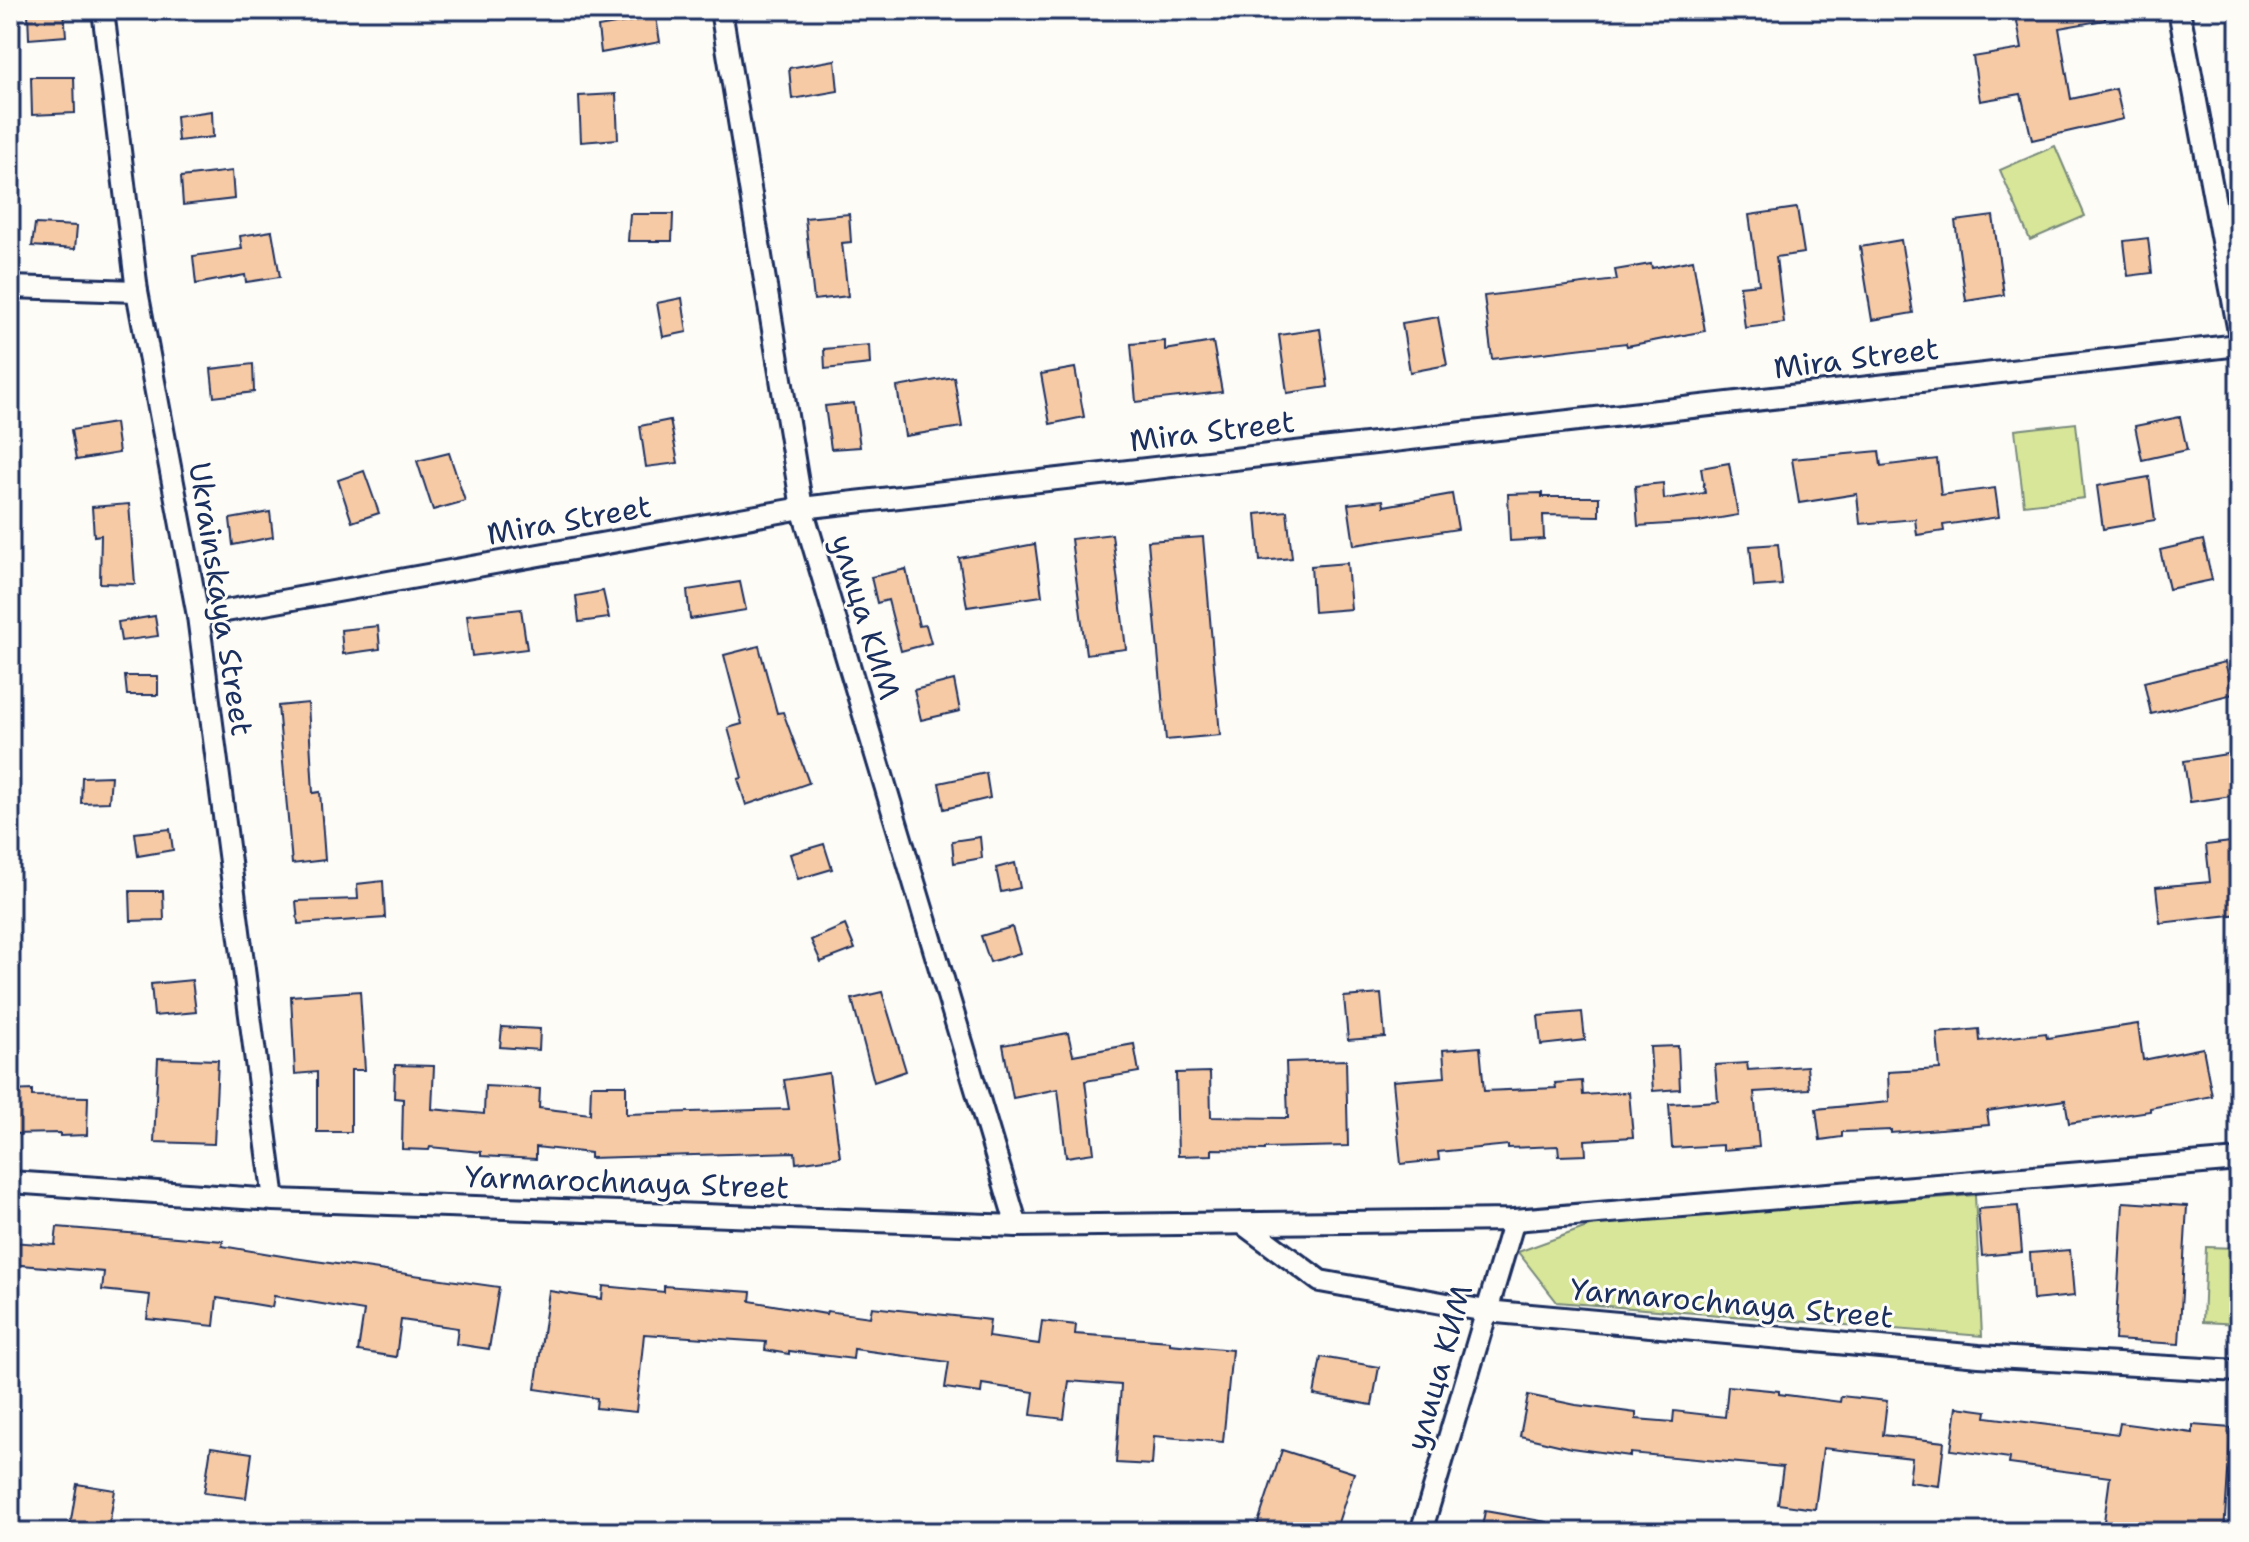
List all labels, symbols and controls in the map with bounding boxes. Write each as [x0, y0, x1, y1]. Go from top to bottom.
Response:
street label: Mira Street [1771, 328, 1941, 388]
street label: Mira Street [1127, 401, 1297, 461]
street label: Ukrainskaya Street [179, 459, 263, 739]
street label: Mira Street [484, 485, 654, 555]
street label: улица КИМ [821, 529, 911, 705]
street label: Yarmarochnaya Street [464, 1156, 790, 1208]
street label: Yarmarochnaya Street [1569, 1268, 1895, 1338]
street label: улица КИМ [1396, 1279, 1482, 1455]

